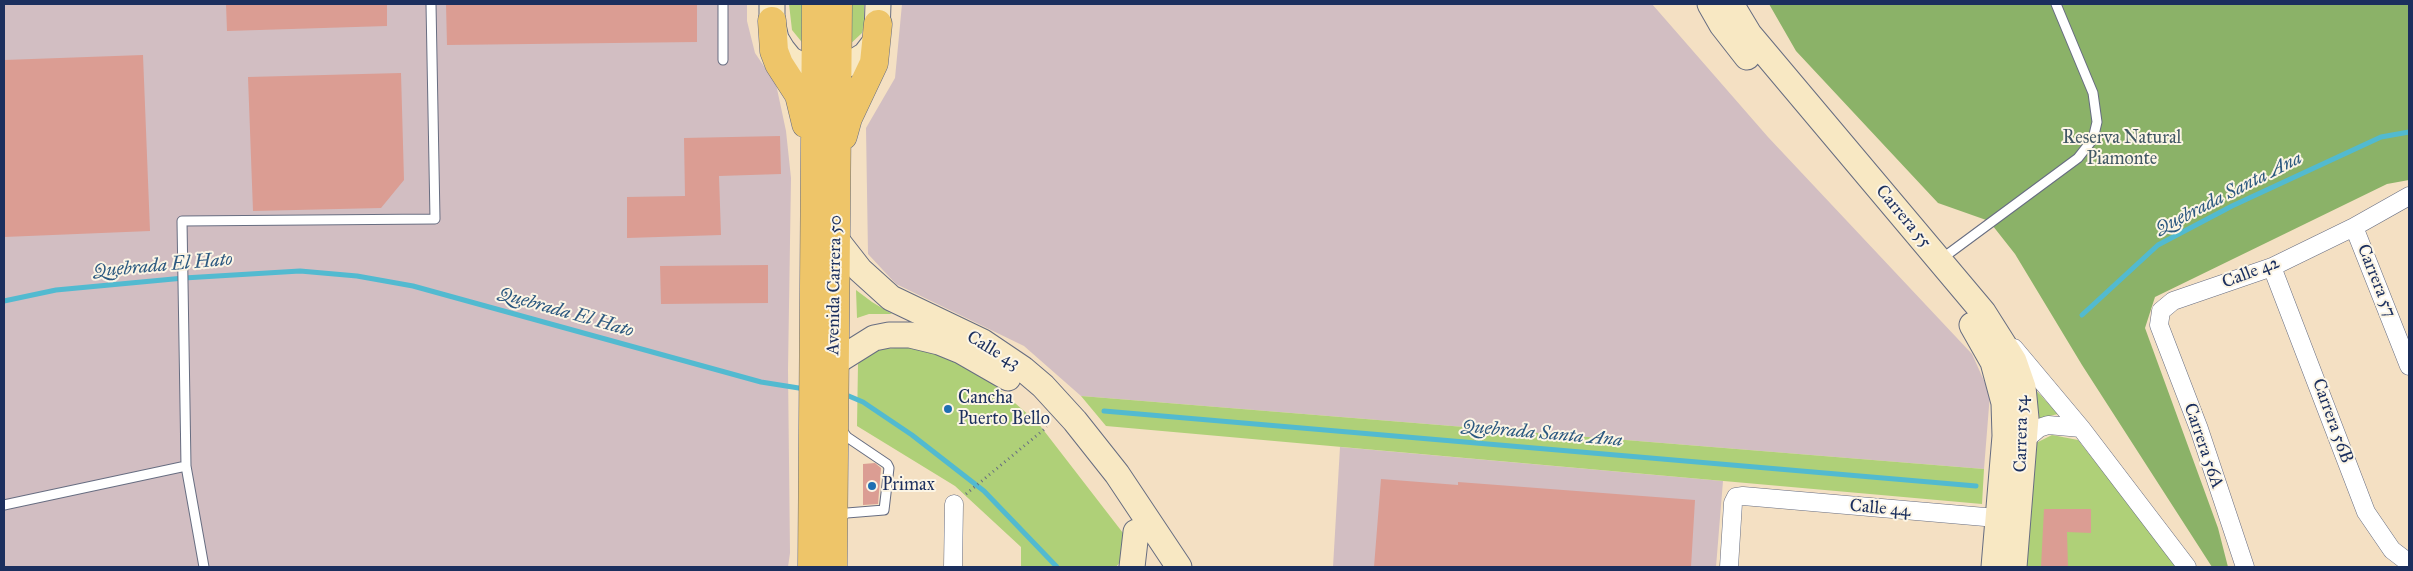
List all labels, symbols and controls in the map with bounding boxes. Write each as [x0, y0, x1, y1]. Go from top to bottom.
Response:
park label: Reserva Natural Piamonte [2063, 128, 2181, 170]
water label: Quebrada Santa Ana [2152, 147, 2306, 241]
street label: Carrera 55 [1870, 181, 1936, 253]
street label: Avenida Carrera 50 [823, 215, 847, 355]
street label: Carrera 57 [2352, 241, 2400, 321]
water label: Quebrada El Hato [92, 249, 234, 283]
street label: Calle 42 [2219, 252, 2283, 294]
water label: Quebrada El Hato [496, 283, 636, 343]
street label: Calle 43 [963, 327, 1023, 375]
street label: Carrera 56B [2307, 376, 2357, 466]
place label: Cancha Puerto Bello [958, 388, 1050, 430]
street label: Carrera 54 [2011, 395, 2033, 473]
street label: Carrera 56A [2178, 401, 2228, 491]
marker: Cancha Puerto Bello [942, 403, 954, 415]
water label: Quebrada Santa Ana [1461, 416, 1623, 452]
place label: Primax [882, 475, 935, 497]
marker: Primax [866, 480, 878, 492]
street label: Calle 44 [1849, 496, 1911, 522]

